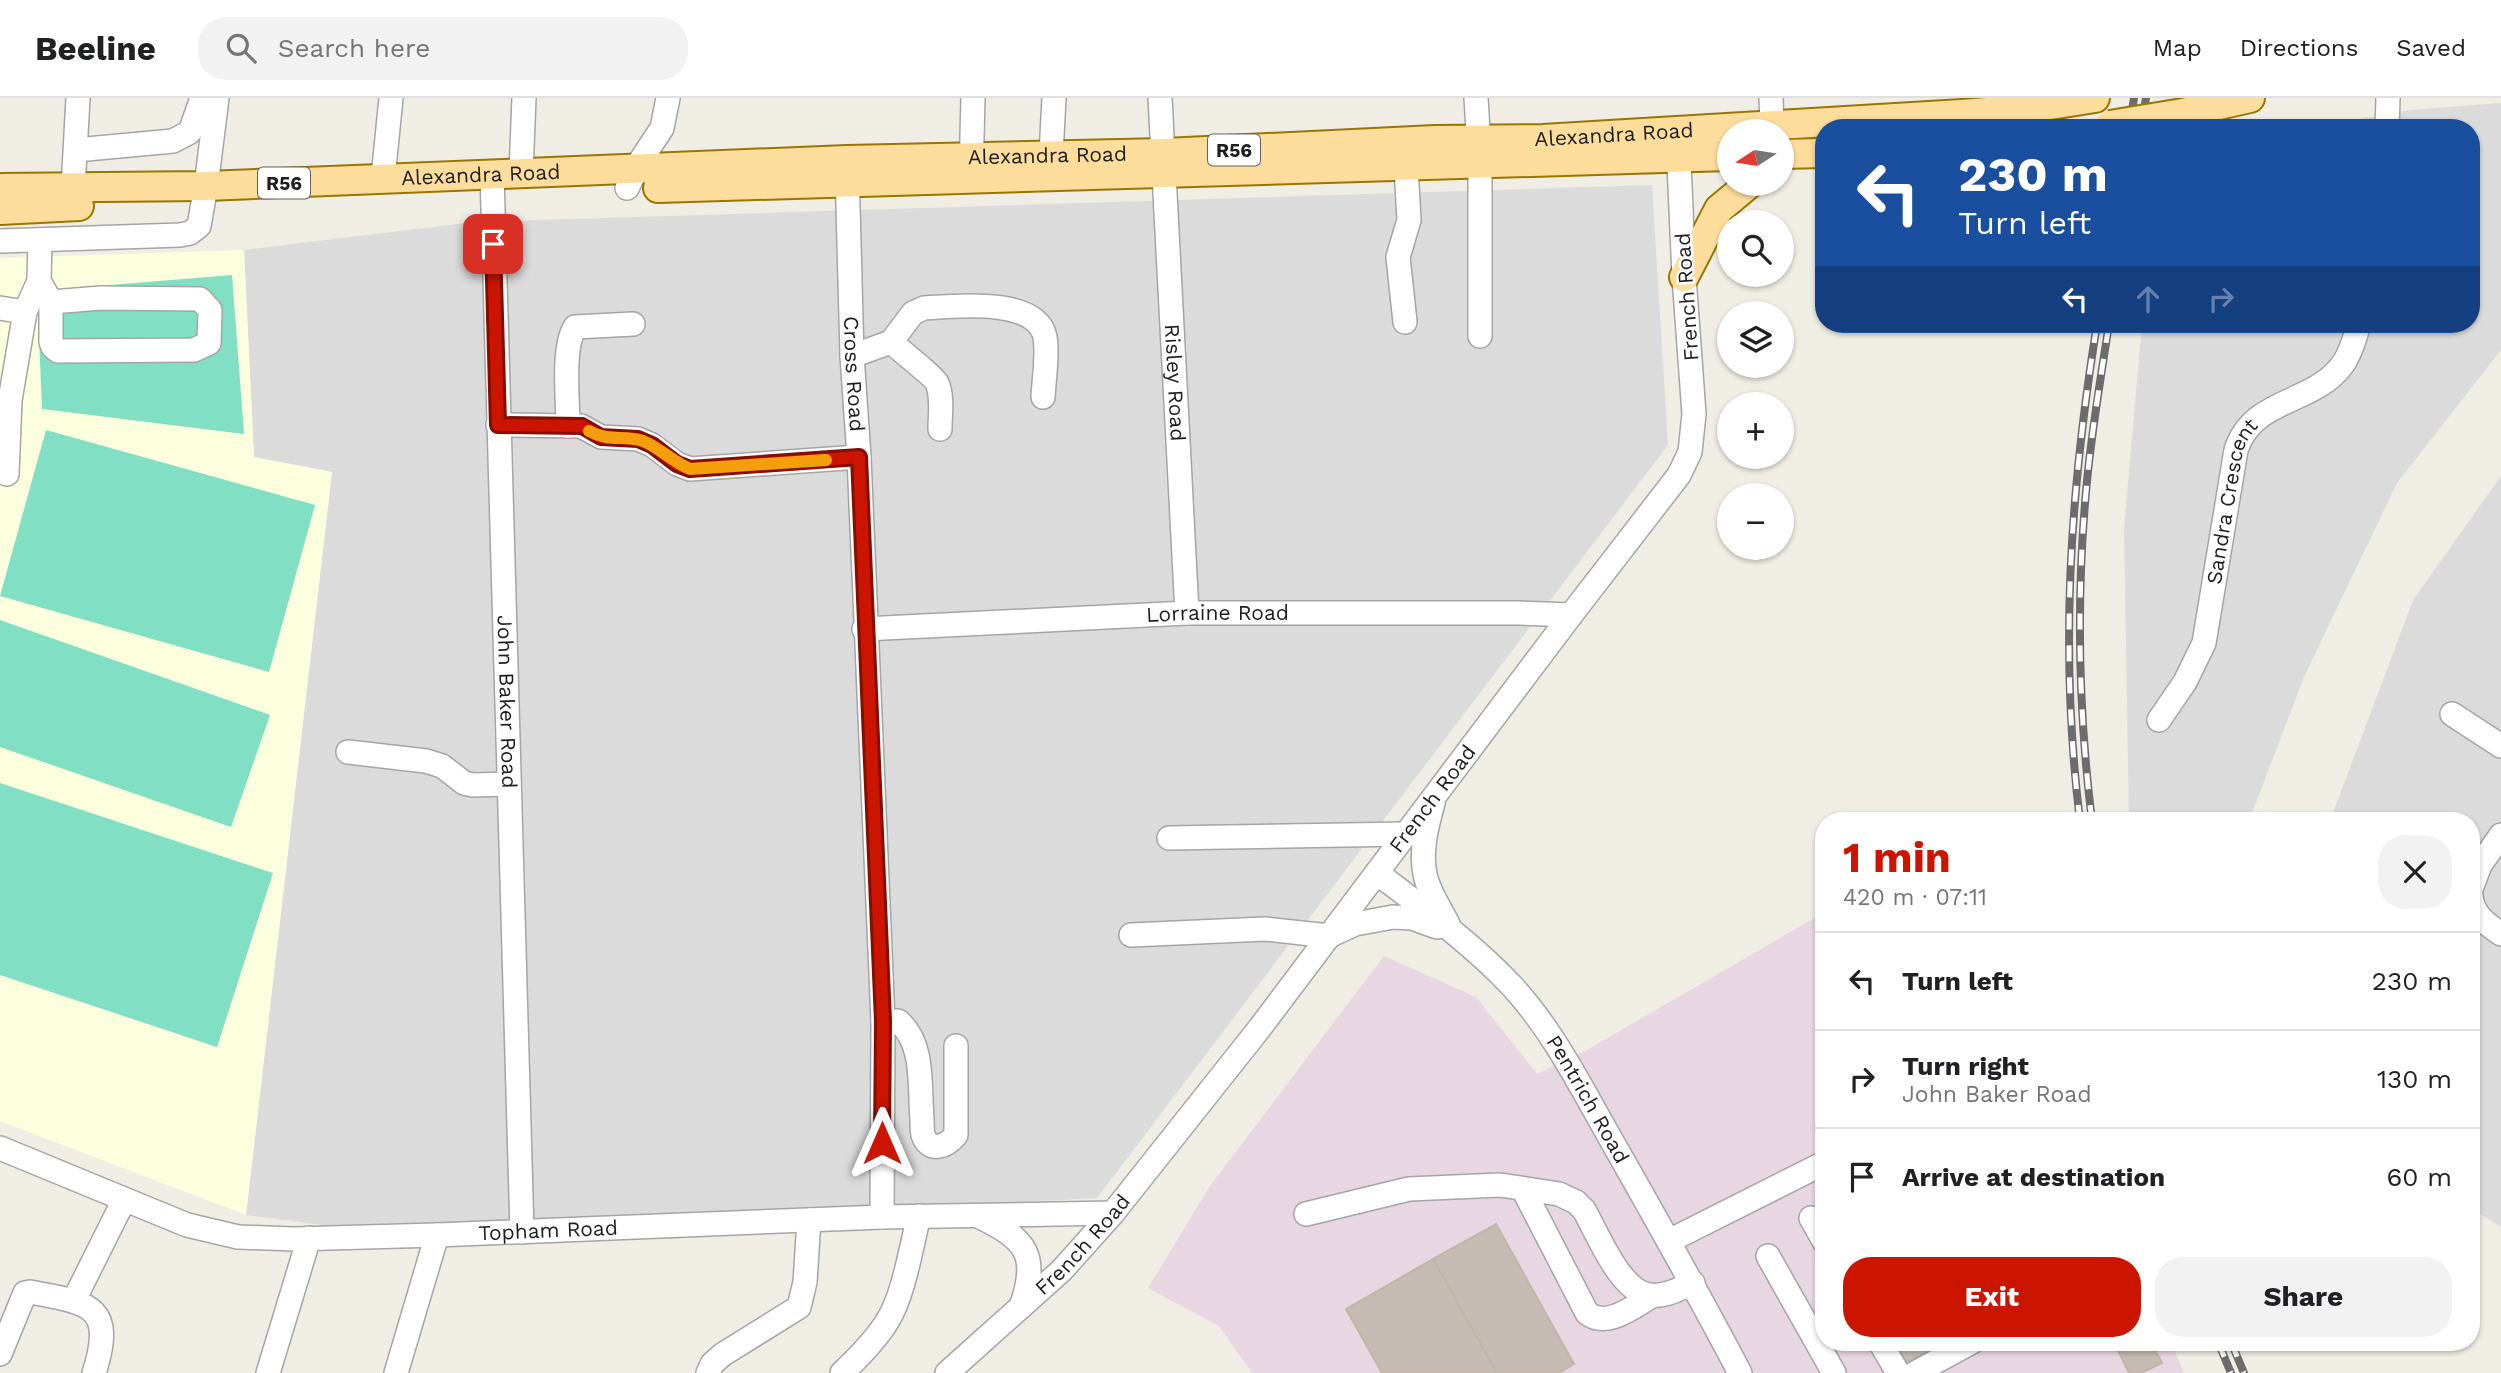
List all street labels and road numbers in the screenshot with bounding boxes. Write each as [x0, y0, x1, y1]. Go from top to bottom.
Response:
street label: Alexandra Road [1534, 117, 1694, 151]
road number: R56 [1208, 134, 1260, 166]
street label: Alexandra Road [968, 141, 1127, 169]
street label: Alexandra Road [401, 159, 561, 190]
road number: R56 [258, 167, 310, 198]
street label: French Road [1670, 232, 1703, 362]
street label: Cross Road [839, 316, 870, 433]
street label: Risley Road [1160, 323, 1191, 442]
street label: Sandra Crescent [2201, 413, 2263, 586]
street label: Lorraine Road [1146, 600, 1289, 627]
street label: John Baker Road [493, 615, 522, 789]
street label: French Road [1383, 740, 1481, 857]
street label: Pentrich Road [1541, 1030, 1635, 1168]
street label: French Road [1030, 1189, 1135, 1300]
street label: Topham Road [478, 1215, 618, 1245]

